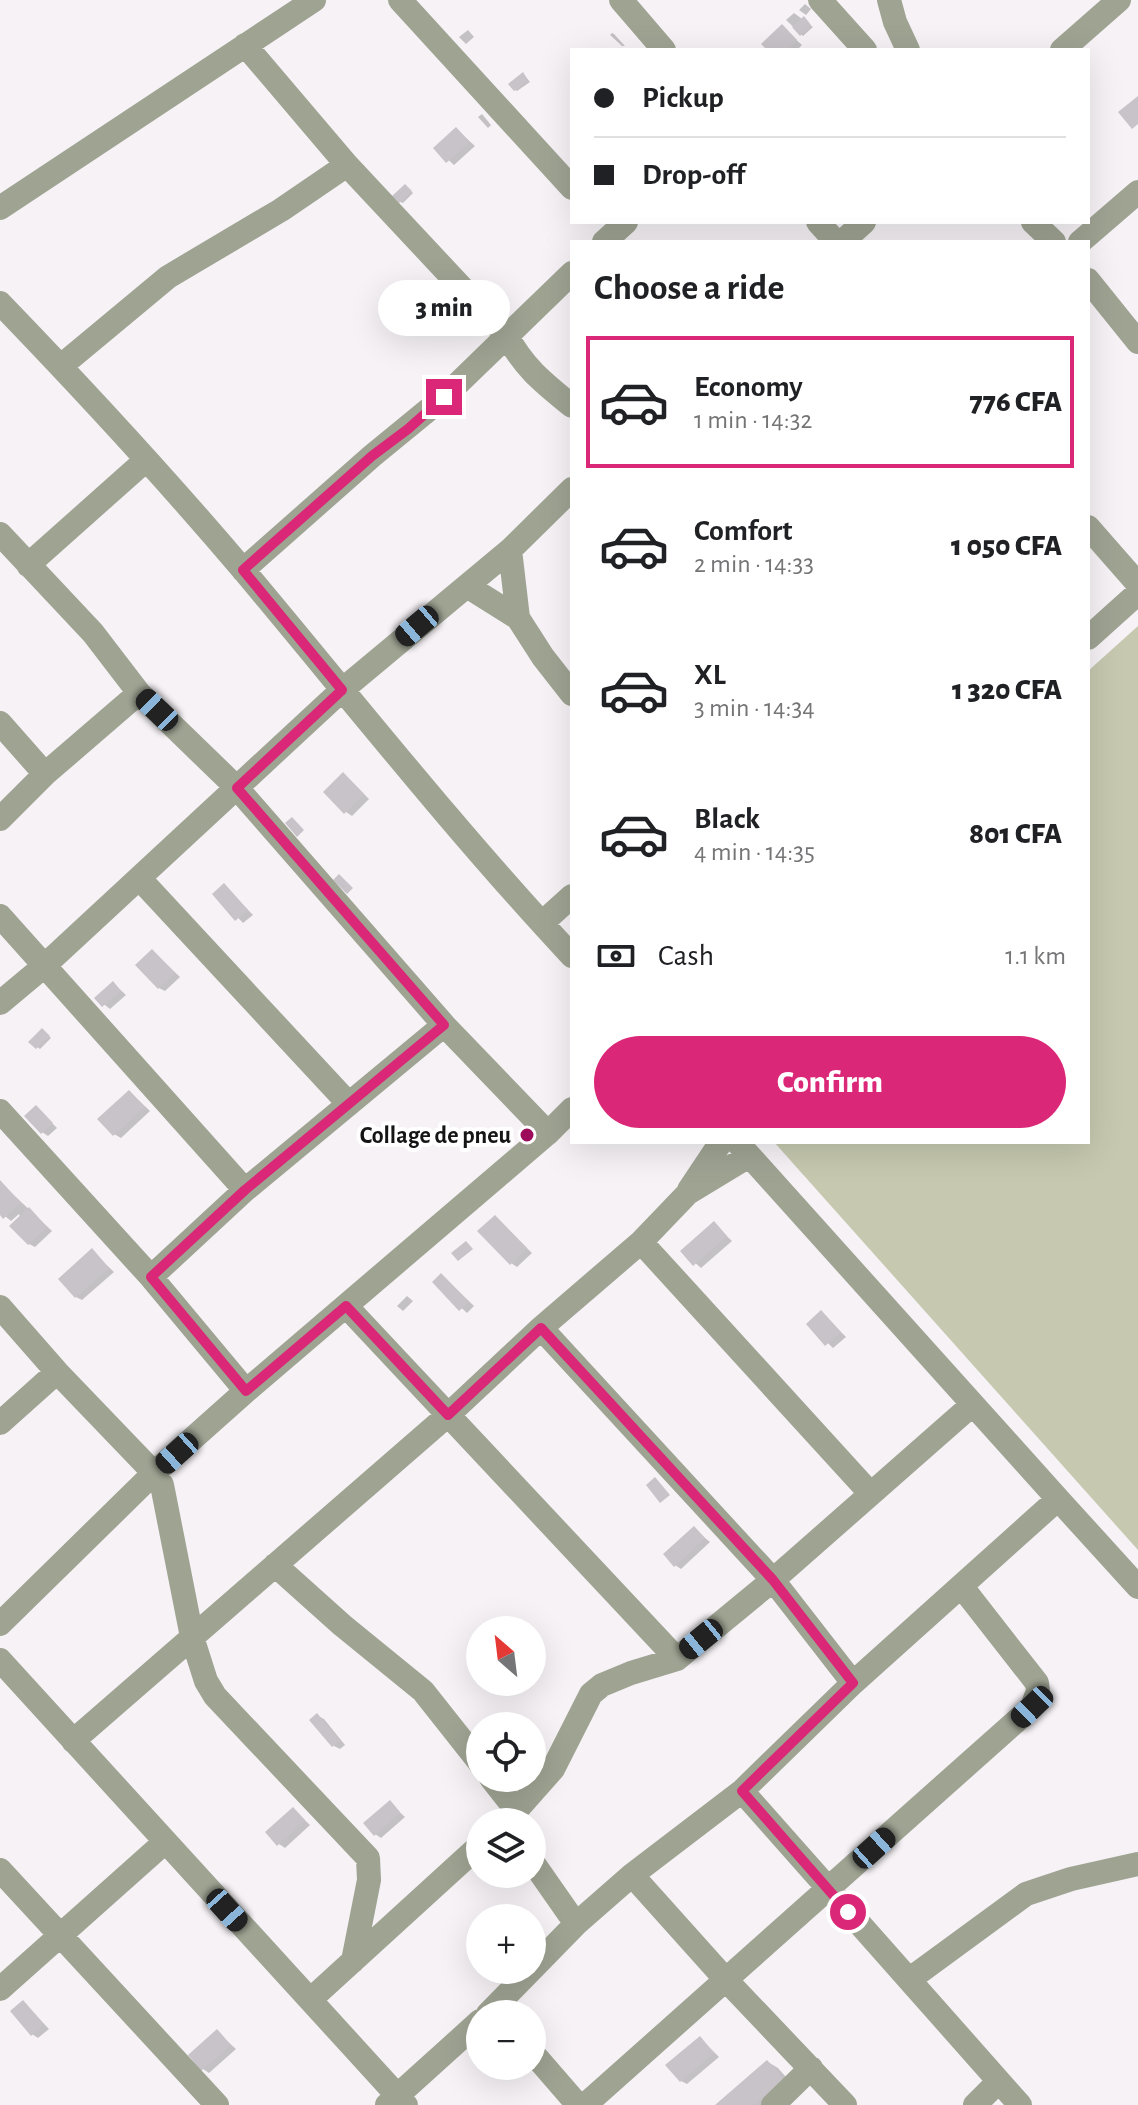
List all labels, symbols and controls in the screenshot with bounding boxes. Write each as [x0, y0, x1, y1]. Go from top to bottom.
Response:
text: Pickup [642, 83, 724, 113]
text: Drop-off [642, 160, 745, 190]
text: Choose a ride [594, 270, 784, 306]
callout: 3 min [378, 281, 510, 337]
text: 3 min [415, 295, 473, 321]
icon: car [598, 366, 670, 438]
text: Economy [694, 372, 803, 402]
route end [426, 379, 462, 415]
text: 776 CFA [970, 387, 1062, 417]
text: 1 min · 14:32 [694, 407, 812, 433]
icon: car [598, 510, 670, 582]
text: Comfort [694, 516, 793, 546]
text: 1 050 CFA [951, 531, 1062, 561]
text: 2 min · 14:33 [694, 551, 814, 577]
car [391, 601, 443, 651]
icon: car [598, 654, 670, 726]
text: XL [694, 660, 726, 690]
text: 1 320 CFA [952, 675, 1062, 705]
car [131, 685, 183, 735]
text: 3 min · 14:34 [694, 695, 815, 721]
icon: car [598, 798, 670, 870]
text: Black [694, 804, 760, 834]
text: 801 CFA [969, 819, 1062, 849]
text: 4 min · 14:35 [694, 839, 815, 865]
icon: cash [594, 934, 638, 978]
text: Cash [658, 941, 714, 971]
text: 1.1 km [1005, 943, 1066, 969]
button: Confirm [594, 1036, 1066, 1128]
place label: Collage de pneu [360, 1124, 511, 1148]
marker: Collage de pneu [518, 1126, 536, 1144]
car [151, 1428, 203, 1478]
car [675, 1615, 727, 1663]
north arrow [466, 1616, 546, 1696]
map controls [466, 1616, 546, 2080]
car [1006, 1682, 1058, 1732]
button: locate [466, 1712, 546, 1792]
button: layers [466, 1808, 546, 1888]
car [848, 1823, 900, 1873]
car [202, 1884, 252, 1936]
route start [830, 1894, 866, 1930]
button: + [466, 1904, 546, 1984]
button: − [466, 2000, 546, 2080]

